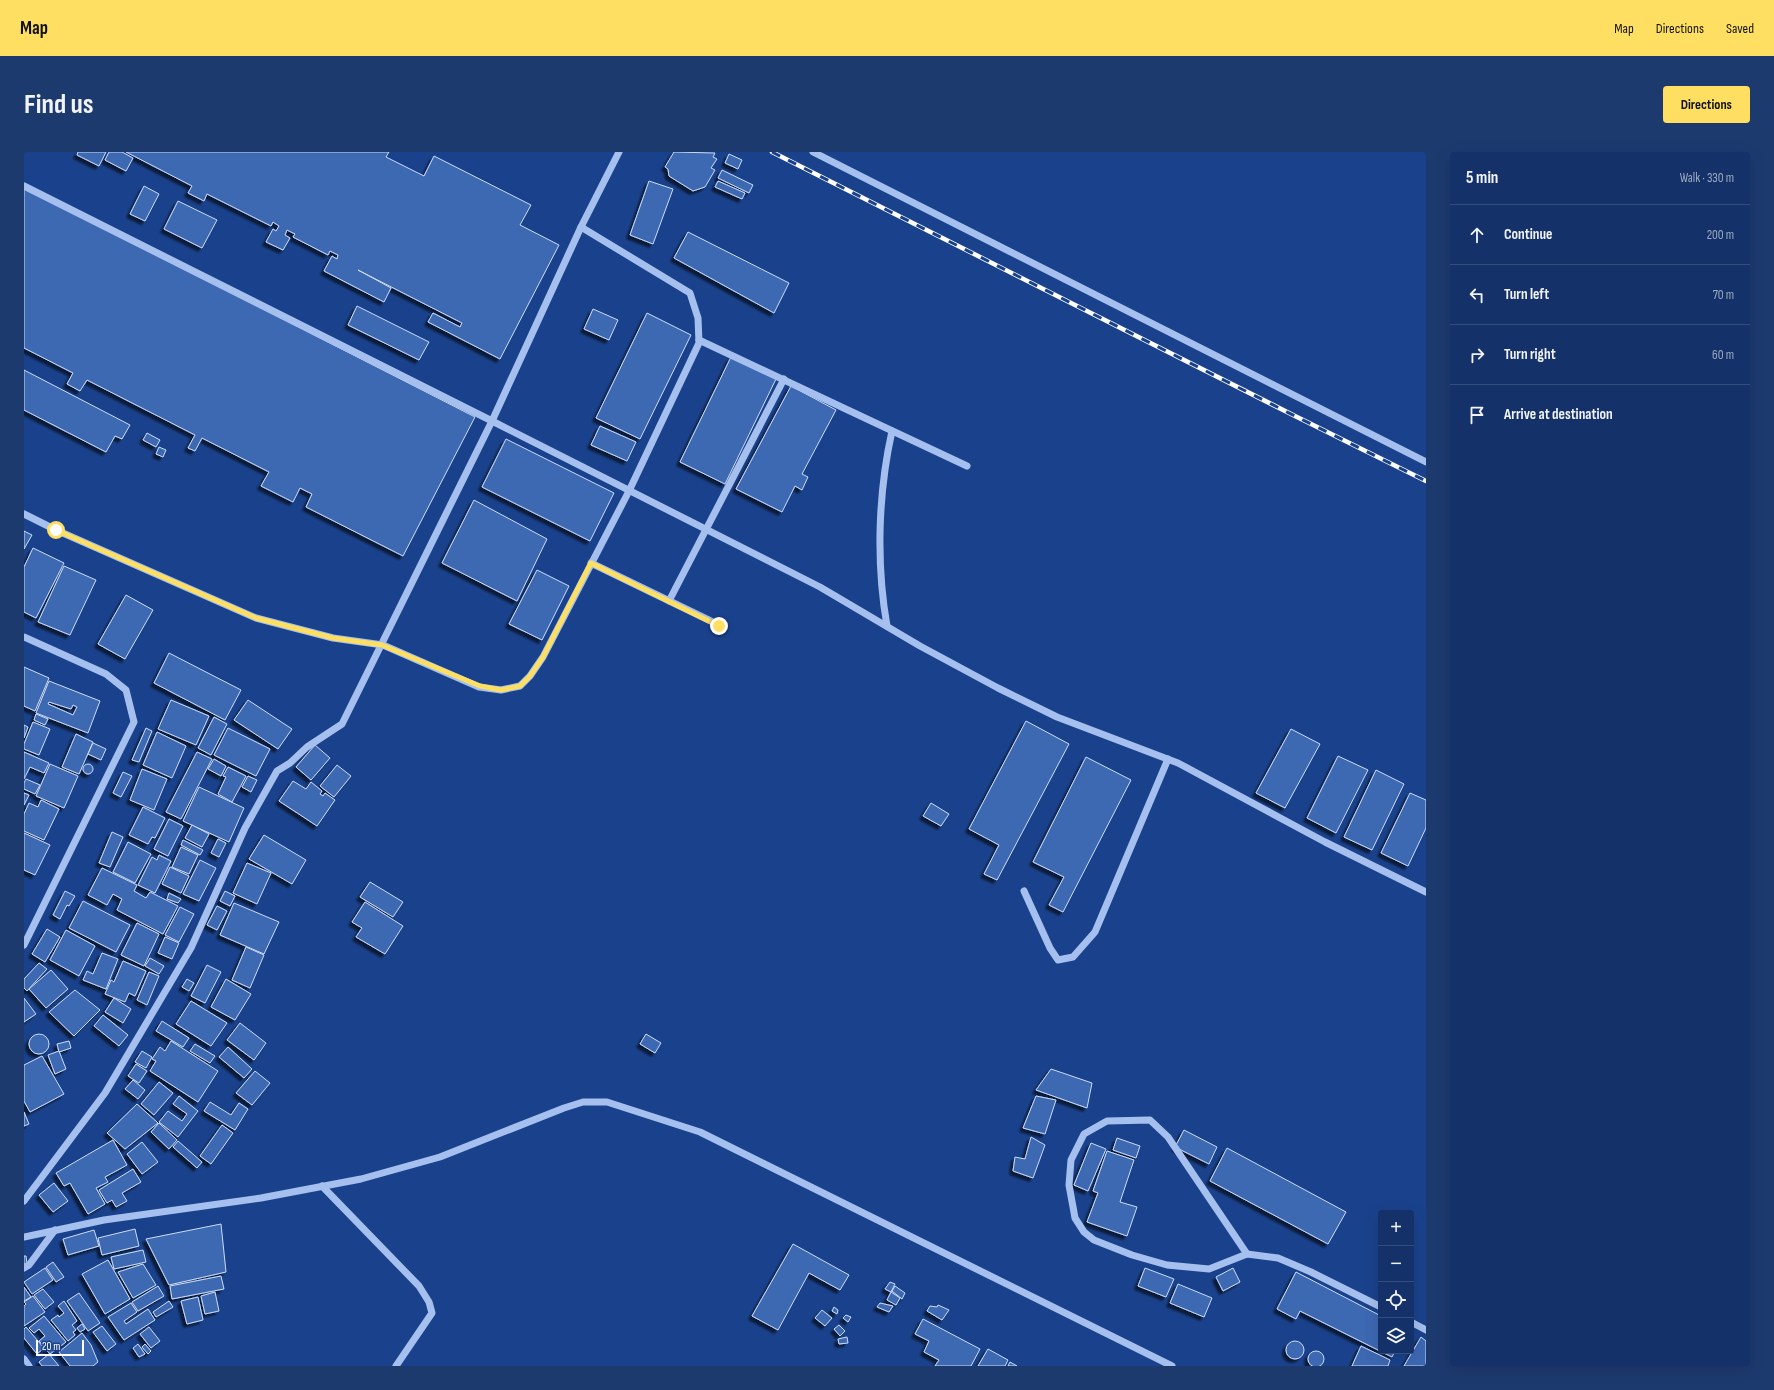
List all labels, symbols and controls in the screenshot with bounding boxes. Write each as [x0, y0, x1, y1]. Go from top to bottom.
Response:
text: Map [20, 17, 48, 40]
text: Map [1614, 20, 1634, 37]
text: Directions [1656, 20, 1704, 37]
text: Saved [1726, 20, 1754, 37]
button: Directions [1663, 86, 1750, 123]
text: Find us [24, 88, 93, 121]
text: 5 min [1466, 168, 1498, 188]
text: Walk · 330 m [1680, 170, 1734, 186]
icon: ahead [1466, 224, 1488, 246]
text: Continue [1504, 225, 1553, 244]
text: 200 m [1707, 227, 1734, 243]
icon: left [1466, 284, 1488, 306]
text: Turn left [1504, 285, 1549, 304]
text: 70 m [1713, 287, 1734, 303]
icon: right [1466, 344, 1488, 366]
text: Turn right [1504, 345, 1556, 364]
text: 60 m [1712, 347, 1734, 363]
icon: arrive [1466, 404, 1488, 426]
text: Arrive at destination [1504, 405, 1613, 424]
route start [47, 521, 65, 539]
route end [710, 617, 728, 635]
map controls [1378, 1210, 1414, 1354]
button: + [1378, 1210, 1414, 1246]
button: − [1378, 1246, 1414, 1282]
button: locate [1378, 1282, 1414, 1318]
button: layers [1378, 1318, 1414, 1354]
scale bar [36, 1338, 84, 1357]
text: 20 m [42, 1340, 60, 1353]

